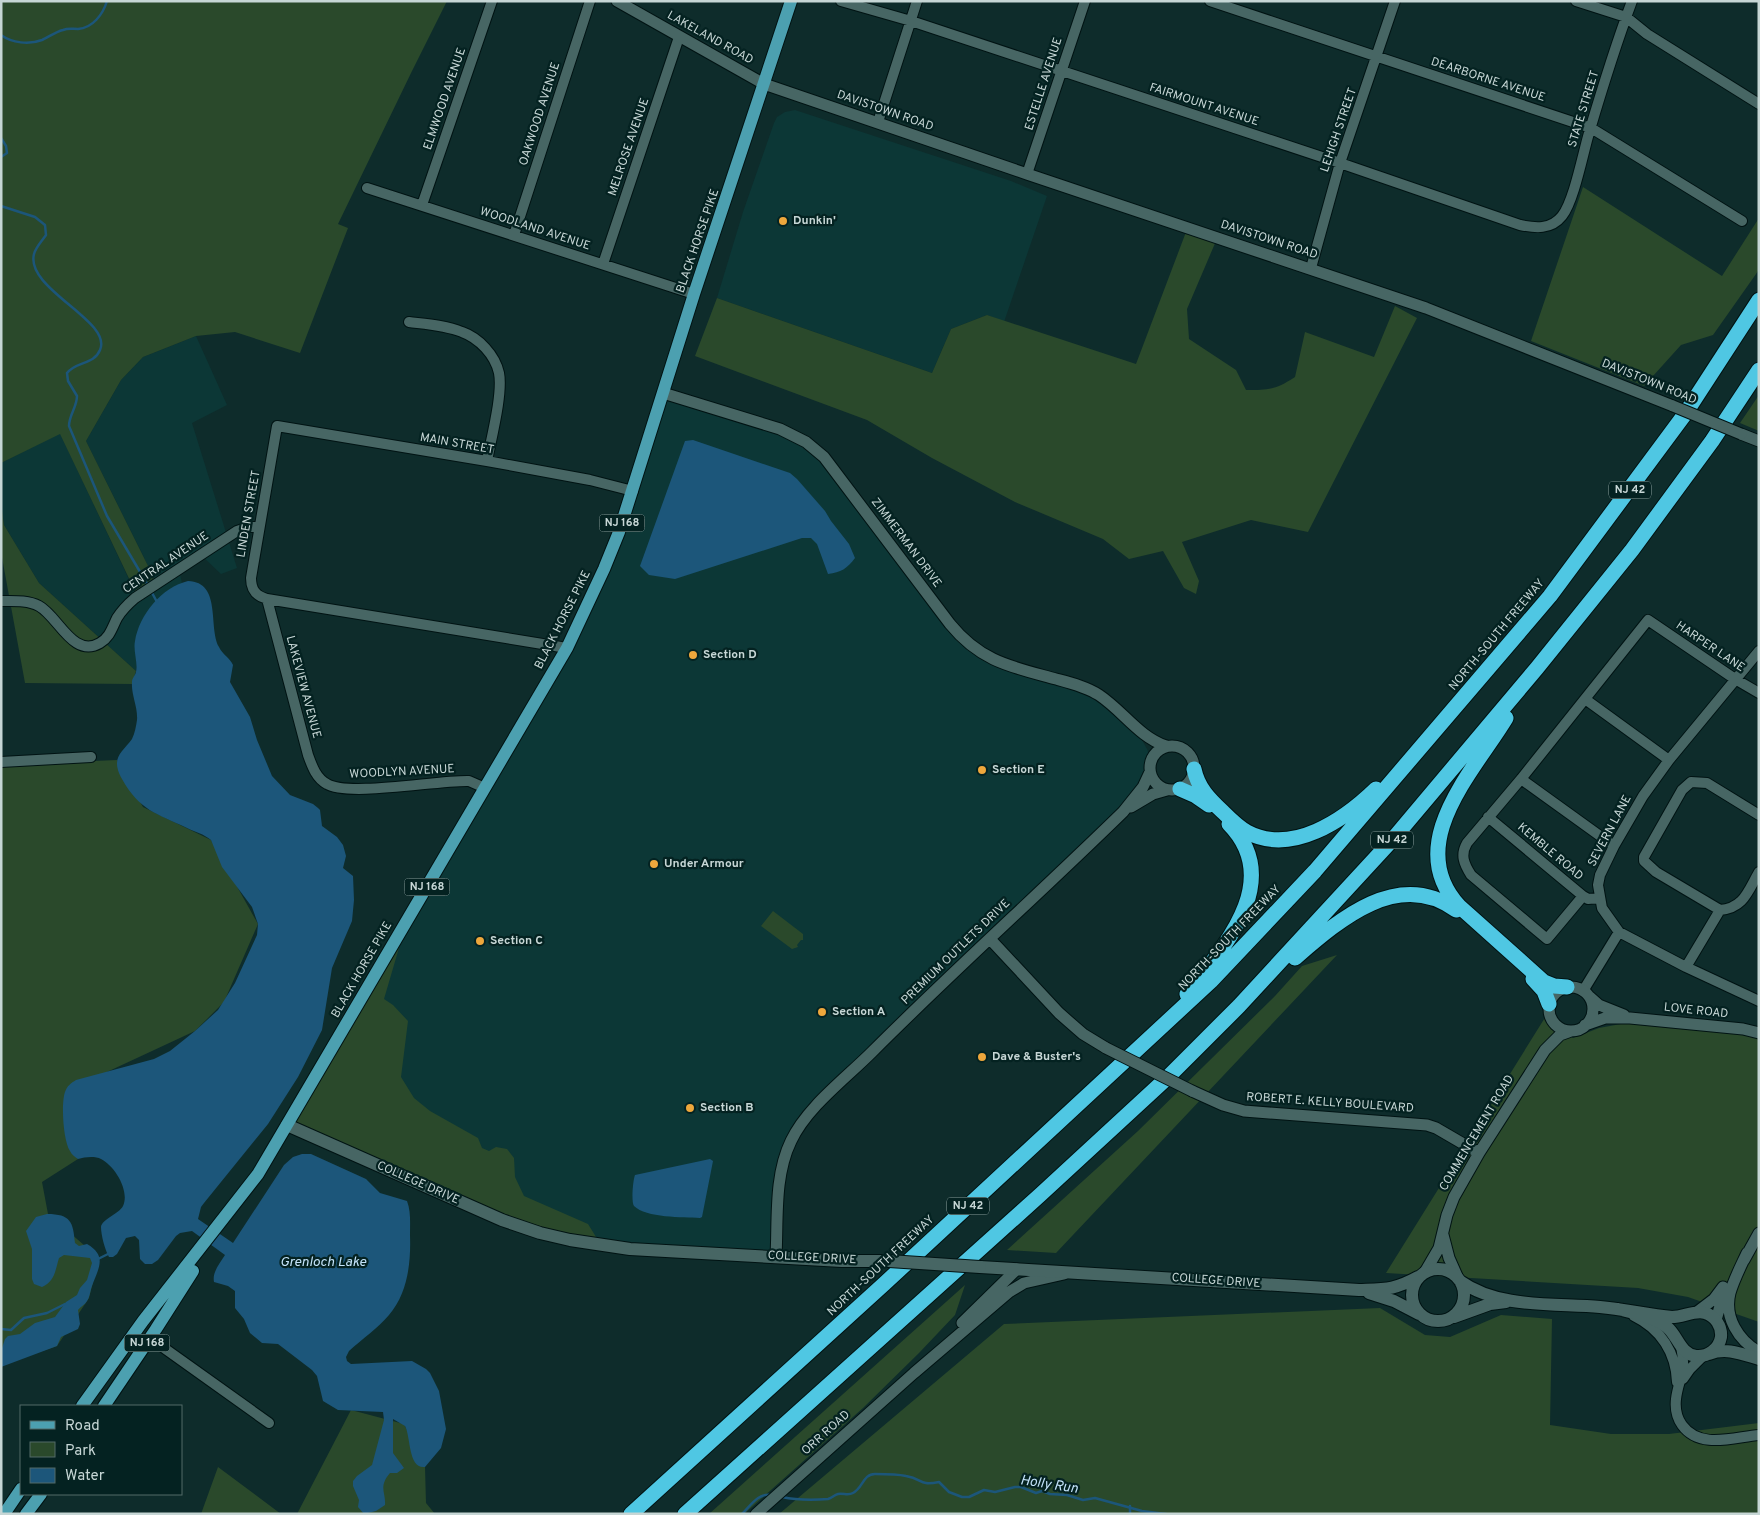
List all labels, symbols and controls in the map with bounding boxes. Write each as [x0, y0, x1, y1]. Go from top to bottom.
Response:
street label: LAKELAND ROAD [664, 8, 756, 68]
street label: ESTELLE AVENUE [1021, 36, 1067, 132]
street label: ELMWOOD AVENUE [420, 46, 470, 152]
street label: DEARBORNE AVENUE [1429, 54, 1547, 106]
street label: OAKWOOD AVENUE [516, 60, 564, 168]
street label: STATE STREET [1565, 69, 1603, 149]
street label: FAIRMOUNT AVENUE [1147, 80, 1261, 130]
street label: LEHIGH STREET [1317, 86, 1361, 174]
street label: DAVISTOWN ROAD [835, 87, 935, 135]
street label: MELROSE AVENUE [605, 96, 653, 198]
street label: BLACK HORSE PIKE [673, 187, 723, 295]
street label: WOODLAND AVENUE [478, 204, 592, 254]
place label: Dunkin' [793, 213, 836, 229]
marker: Dunkin' [777, 215, 789, 227]
street label: DAVISTOWN ROAD [1218, 217, 1320, 263]
street label: DAVISTOWN ROAD [1599, 356, 1699, 408]
street label: MAIN STREET [419, 430, 495, 458]
street label: LINDEN STREET [233, 469, 265, 559]
road number: NJ 42 [1609, 482, 1651, 498]
street label: ZIMMERMAN DRIVE [867, 495, 945, 591]
road number: NJ 168 [600, 514, 644, 532]
street label: CENTRAL AVENUE [120, 528, 212, 598]
street label: BLACK HORSE PIKE [531, 568, 595, 672]
street label: NORTH-SOUTH FREEWAY [1446, 576, 1549, 694]
street label: HARPER LANE [1672, 618, 1748, 676]
street label: LAKEVIEW AVENUE [282, 634, 324, 740]
place label: Section D [703, 647, 757, 663]
marker: Section D [687, 649, 699, 661]
street label: WOODLYN AVENUE [349, 761, 455, 783]
place label: Section E [992, 762, 1045, 778]
marker: Section E [976, 764, 988, 776]
street label: SEVERN LANE [1584, 793, 1636, 869]
street label: KEMBLE ROAD [1514, 820, 1586, 884]
road number: NJ 42 [1371, 832, 1413, 848]
place label: Under Armour [664, 856, 744, 872]
marker: Under Armour [648, 858, 660, 870]
road number: NJ 168 [404, 879, 450, 896]
street label: NORTH-SOUTH FREEWAY [1175, 881, 1285, 994]
street label: PREMIUM OUTLETS DRIVE [898, 896, 1014, 1008]
street label: BLACK HORSE PIKE [328, 919, 396, 1021]
place label: Section C [490, 933, 543, 949]
marker: Section C [474, 935, 486, 947]
street label: LOVE ROAD [1663, 1000, 1729, 1022]
place label: Section A [832, 1004, 886, 1020]
marker: Section A [816, 1006, 828, 1018]
place label: Dave & Buster's [992, 1049, 1081, 1065]
marker: Dave & Buster's [976, 1051, 988, 1063]
street label: COMMENCEMENT ROAD [1436, 1072, 1518, 1194]
street label: ROBERT E. KELLY BOULEVARD [1246, 1089, 1414, 1117]
place label: Section B [700, 1100, 753, 1116]
marker: Section B [684, 1102, 696, 1114]
street label: COLLEGE DRIVE [374, 1158, 462, 1208]
road number: NJ 42 [947, 1198, 989, 1214]
street label: NORTH-SOUTH FREEWAY [824, 1212, 938, 1320]
street label: COLLEGE DRIVE [767, 1248, 857, 1268]
water label: Grenloch Lake [280, 1254, 367, 1271]
street label: COLLEGE DRIVE [1171, 1270, 1261, 1292]
road number: NJ 168 [124, 1335, 170, 1352]
legend [20, 1405, 182, 1495]
street label: ORR ROAD [798, 1407, 854, 1459]
text: Road [65, 1417, 100, 1436]
text: Park [65, 1442, 96, 1461]
text: Water [65, 1467, 105, 1486]
water label: Holly Run [1019, 1472, 1079, 1498]

